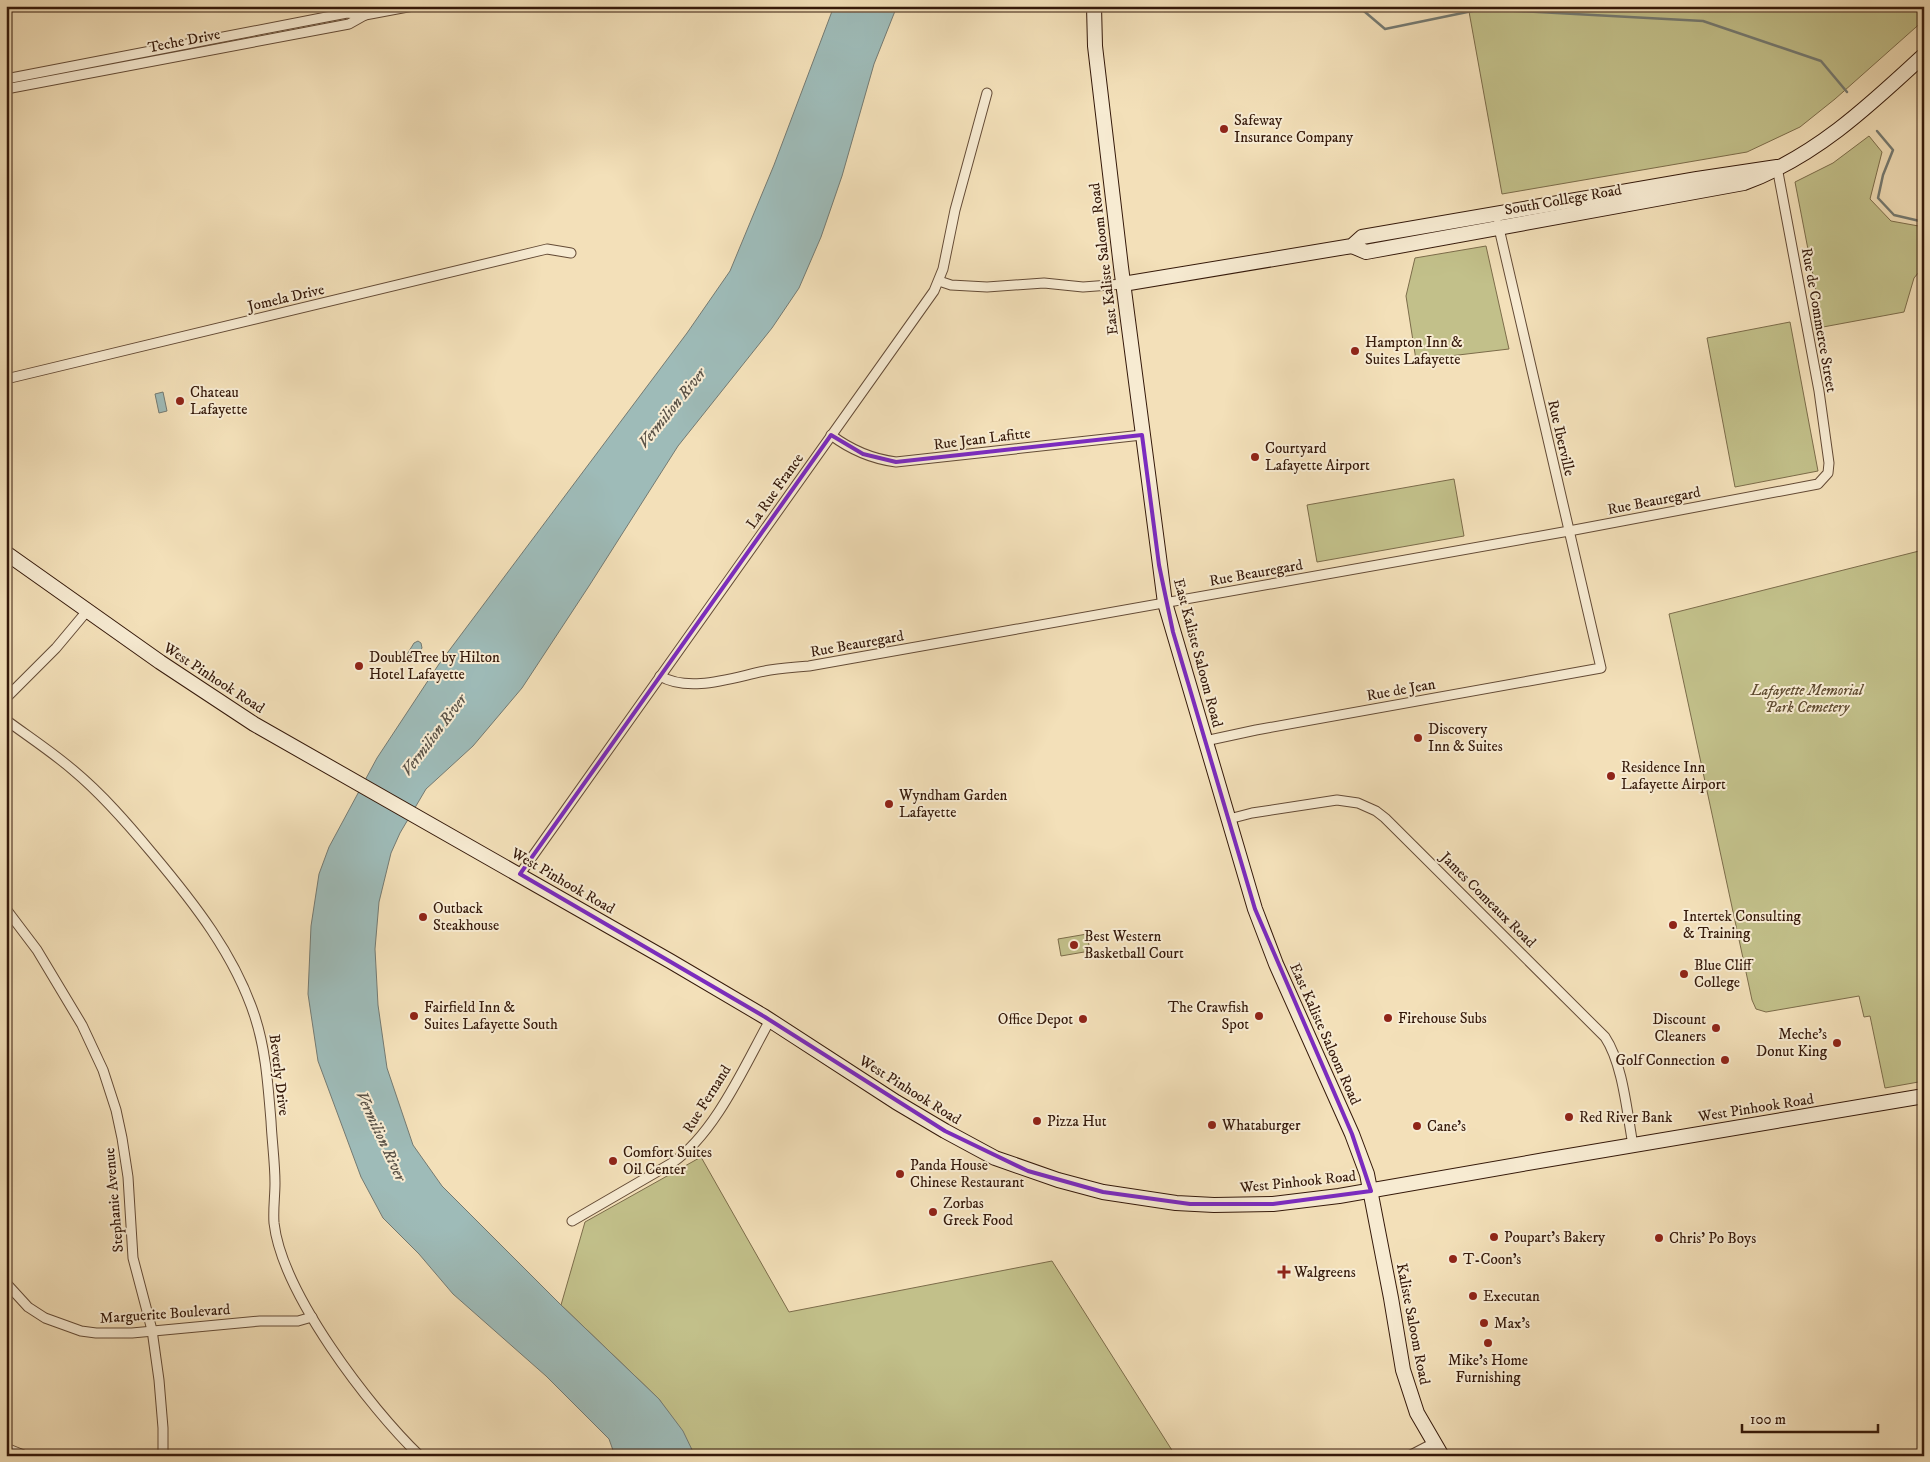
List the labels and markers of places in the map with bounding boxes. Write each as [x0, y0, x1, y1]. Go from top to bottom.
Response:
place label: Safeway Insurance Company [1234, 111, 1354, 147]
marker: Safeway Insurance Company [1218, 123, 1230, 135]
place label: Hampton Inn & Suites Lafayette [1365, 333, 1463, 369]
marker: Hampton Inn & Suites Lafayette [1349, 345, 1361, 357]
place label: Chateau Lafayette [190, 383, 247, 419]
marker: Chateau Lafayette [174, 395, 186, 407]
place label: Courtyard Lafayette Airport [1265, 439, 1370, 475]
marker: Courtyard Lafayette Airport [1249, 451, 1261, 463]
place label: DoubleTree by Hilton Hotel Lafayette [369, 648, 500, 684]
marker: DoubleTree by Hilton Hotel Lafayette [353, 660, 365, 672]
place label: Discovery Inn & Suites [1428, 720, 1503, 756]
marker: Discovery Inn & Suites [1412, 732, 1424, 744]
place label: Residence Inn Lafayette Airport [1621, 758, 1726, 794]
marker: Residence Inn Lafayette Airport [1605, 770, 1617, 782]
place label: Wyndham Garden Lafayette [898, 786, 1008, 822]
marker: Wyndham Garden Lafayette [883, 798, 895, 810]
place label: Outback Steakhouse [433, 899, 499, 935]
place label: Intertek Consulting & Training [1683, 907, 1802, 943]
marker: Outback Steakhouse [417, 911, 429, 923]
marker: Intertek Consulting & Training [1667, 919, 1679, 931]
place label: Best Western Basketball Court [1084, 927, 1184, 963]
marker: Best Western Basketball Court [1068, 939, 1080, 951]
place label: Blue Cliff College [1694, 956, 1754, 992]
marker: Blue Cliff College [1678, 968, 1690, 980]
place label: Fairfield Inn & Suites Lafayette South [424, 998, 558, 1034]
place label: The Crawfish Spot [1168, 998, 1249, 1034]
place label: Firehouse Subs [1398, 1009, 1487, 1028]
marker: Fairfield Inn & Suites Lafayette South [408, 1010, 420, 1022]
place label: Office Depot [998, 1010, 1073, 1029]
marker: The Crawfish Spot [1253, 1010, 1265, 1022]
place label: Discount Cleaners [1652, 1010, 1706, 1046]
marker: Firehouse Subs [1382, 1012, 1394, 1024]
marker: Office Depot [1077, 1013, 1089, 1025]
marker: Discount Cleaners [1710, 1022, 1722, 1034]
place label: Meche's Donut King [1756, 1025, 1828, 1061]
marker: Meche's Donut King [1831, 1037, 1843, 1049]
place label: Golf Connection [1615, 1051, 1715, 1070]
marker: Golf Connection [1719, 1054, 1731, 1066]
place label: Red River Bank [1579, 1108, 1673, 1127]
marker: Red River Bank [1563, 1111, 1575, 1123]
place label: Pizza Hut [1047, 1112, 1107, 1131]
marker: Pizza Hut [1031, 1115, 1043, 1127]
place label: Whataburger [1221, 1116, 1301, 1135]
place label: Cane's [1427, 1117, 1466, 1136]
marker: Whataburger [1206, 1119, 1218, 1131]
marker: Cane's [1411, 1120, 1423, 1132]
place label: Comfort Suites Oil Center [623, 1143, 712, 1179]
marker: Comfort Suites Oil Center [607, 1155, 619, 1167]
place label: Panda House Chinese Restaurant [910, 1156, 1024, 1192]
marker: Panda House Chinese Restaurant [894, 1168, 906, 1180]
place label: Zorbas Greek Food [943, 1194, 1013, 1230]
marker: Zorbas Greek Food [927, 1206, 939, 1218]
place label: Poupart's Bakery [1504, 1228, 1606, 1247]
place label: Chris' Po Boys [1669, 1229, 1756, 1248]
marker: Poupart's Bakery [1488, 1231, 1500, 1243]
marker: Chris' Po Boys [1653, 1232, 1665, 1244]
place label: T-Coon's [1463, 1250, 1521, 1269]
marker: T-Coon's [1447, 1253, 1459, 1265]
place label: Walgreens [1293, 1263, 1356, 1282]
marker: Walgreens [1278, 1266, 1290, 1278]
place label: Executan [1483, 1287, 1540, 1306]
marker: Executan [1467, 1290, 1479, 1302]
place label: Max's [1494, 1314, 1530, 1333]
marker: Max's [1478, 1317, 1490, 1329]
marker: Mike's Home Furnishing [1482, 1337, 1494, 1349]
place label: Mike's Home Furnishing [1448, 1351, 1528, 1387]

